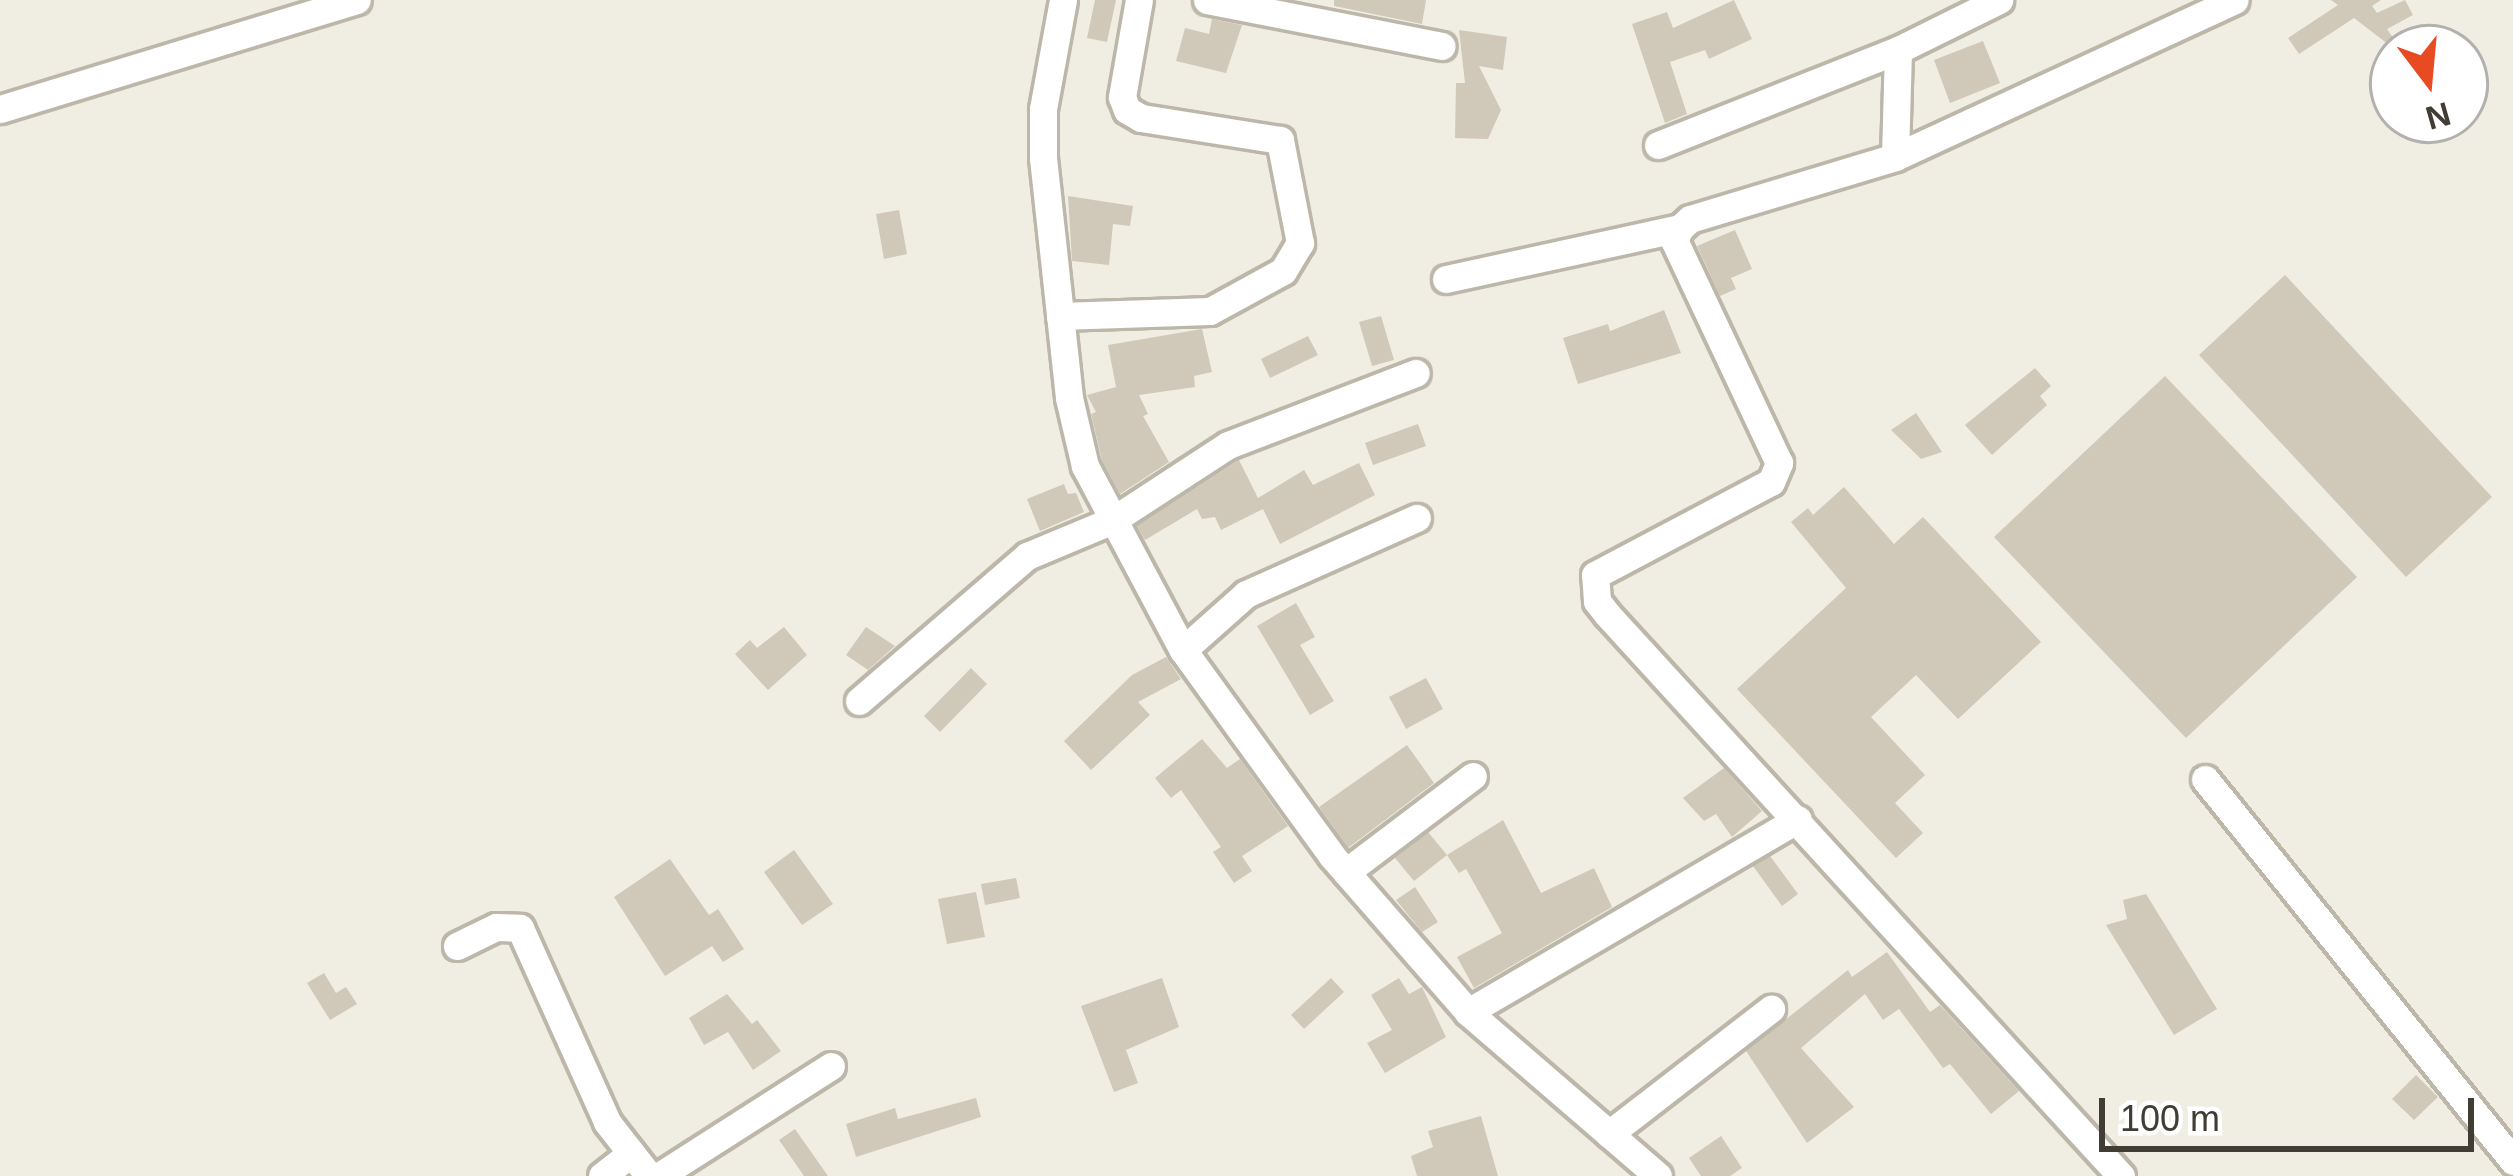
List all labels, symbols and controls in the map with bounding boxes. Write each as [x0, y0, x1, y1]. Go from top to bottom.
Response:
north arrow [2369, 24, 2489, 144]
text: N [2422, 95, 2455, 137]
scale bar [2105, 1074, 2480, 1148]
text: 100 m [2120, 1098, 2220, 1139]

